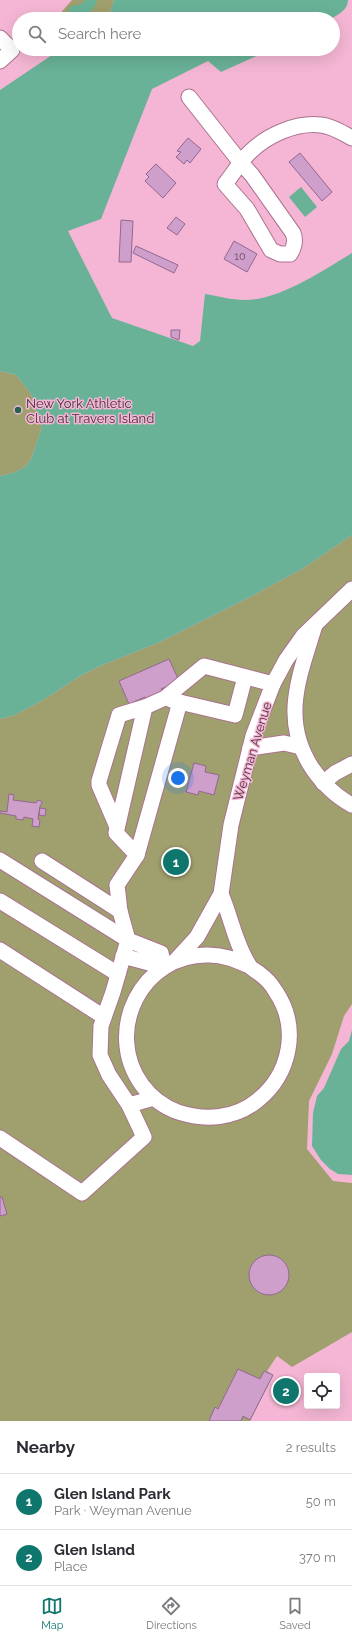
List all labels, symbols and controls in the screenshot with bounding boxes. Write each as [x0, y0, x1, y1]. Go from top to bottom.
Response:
search box [12, 12, 340, 56]
icon: search [26, 23, 48, 45]
text: Search here [58, 25, 141, 43]
house number: 10 [234, 250, 246, 263]
place label: New York Athletic Club at Travers Island [26, 396, 154, 426]
marker: New York Athletic Club at Travers Island [13, 405, 23, 415]
street label: Weyman Avenue [230, 700, 275, 802]
your location [168, 768, 188, 788]
pin: 1 [163, 847, 189, 877]
map controls [304, 1373, 340, 1409]
button: locate [304, 1373, 340, 1409]
pin: 2 [273, 1376, 299, 1406]
text: Nearby [16, 1437, 75, 1457]
text: 2 results [286, 1440, 336, 1455]
text: Glen Island Park [54, 1485, 171, 1503]
text: 1 [26, 1494, 32, 1509]
text: 50 m [306, 1494, 336, 1509]
text: Park · Weyman Avenue [54, 1503, 192, 1518]
text: Glen Island [54, 1541, 135, 1559]
text: 2 [25, 1550, 33, 1565]
text: 370 m [299, 1550, 336, 1565]
text: Place [54, 1559, 87, 1574]
tab: Map [41, 1595, 64, 1632]
tab: Directions [146, 1595, 197, 1632]
tab: Saved [279, 1595, 311, 1632]

